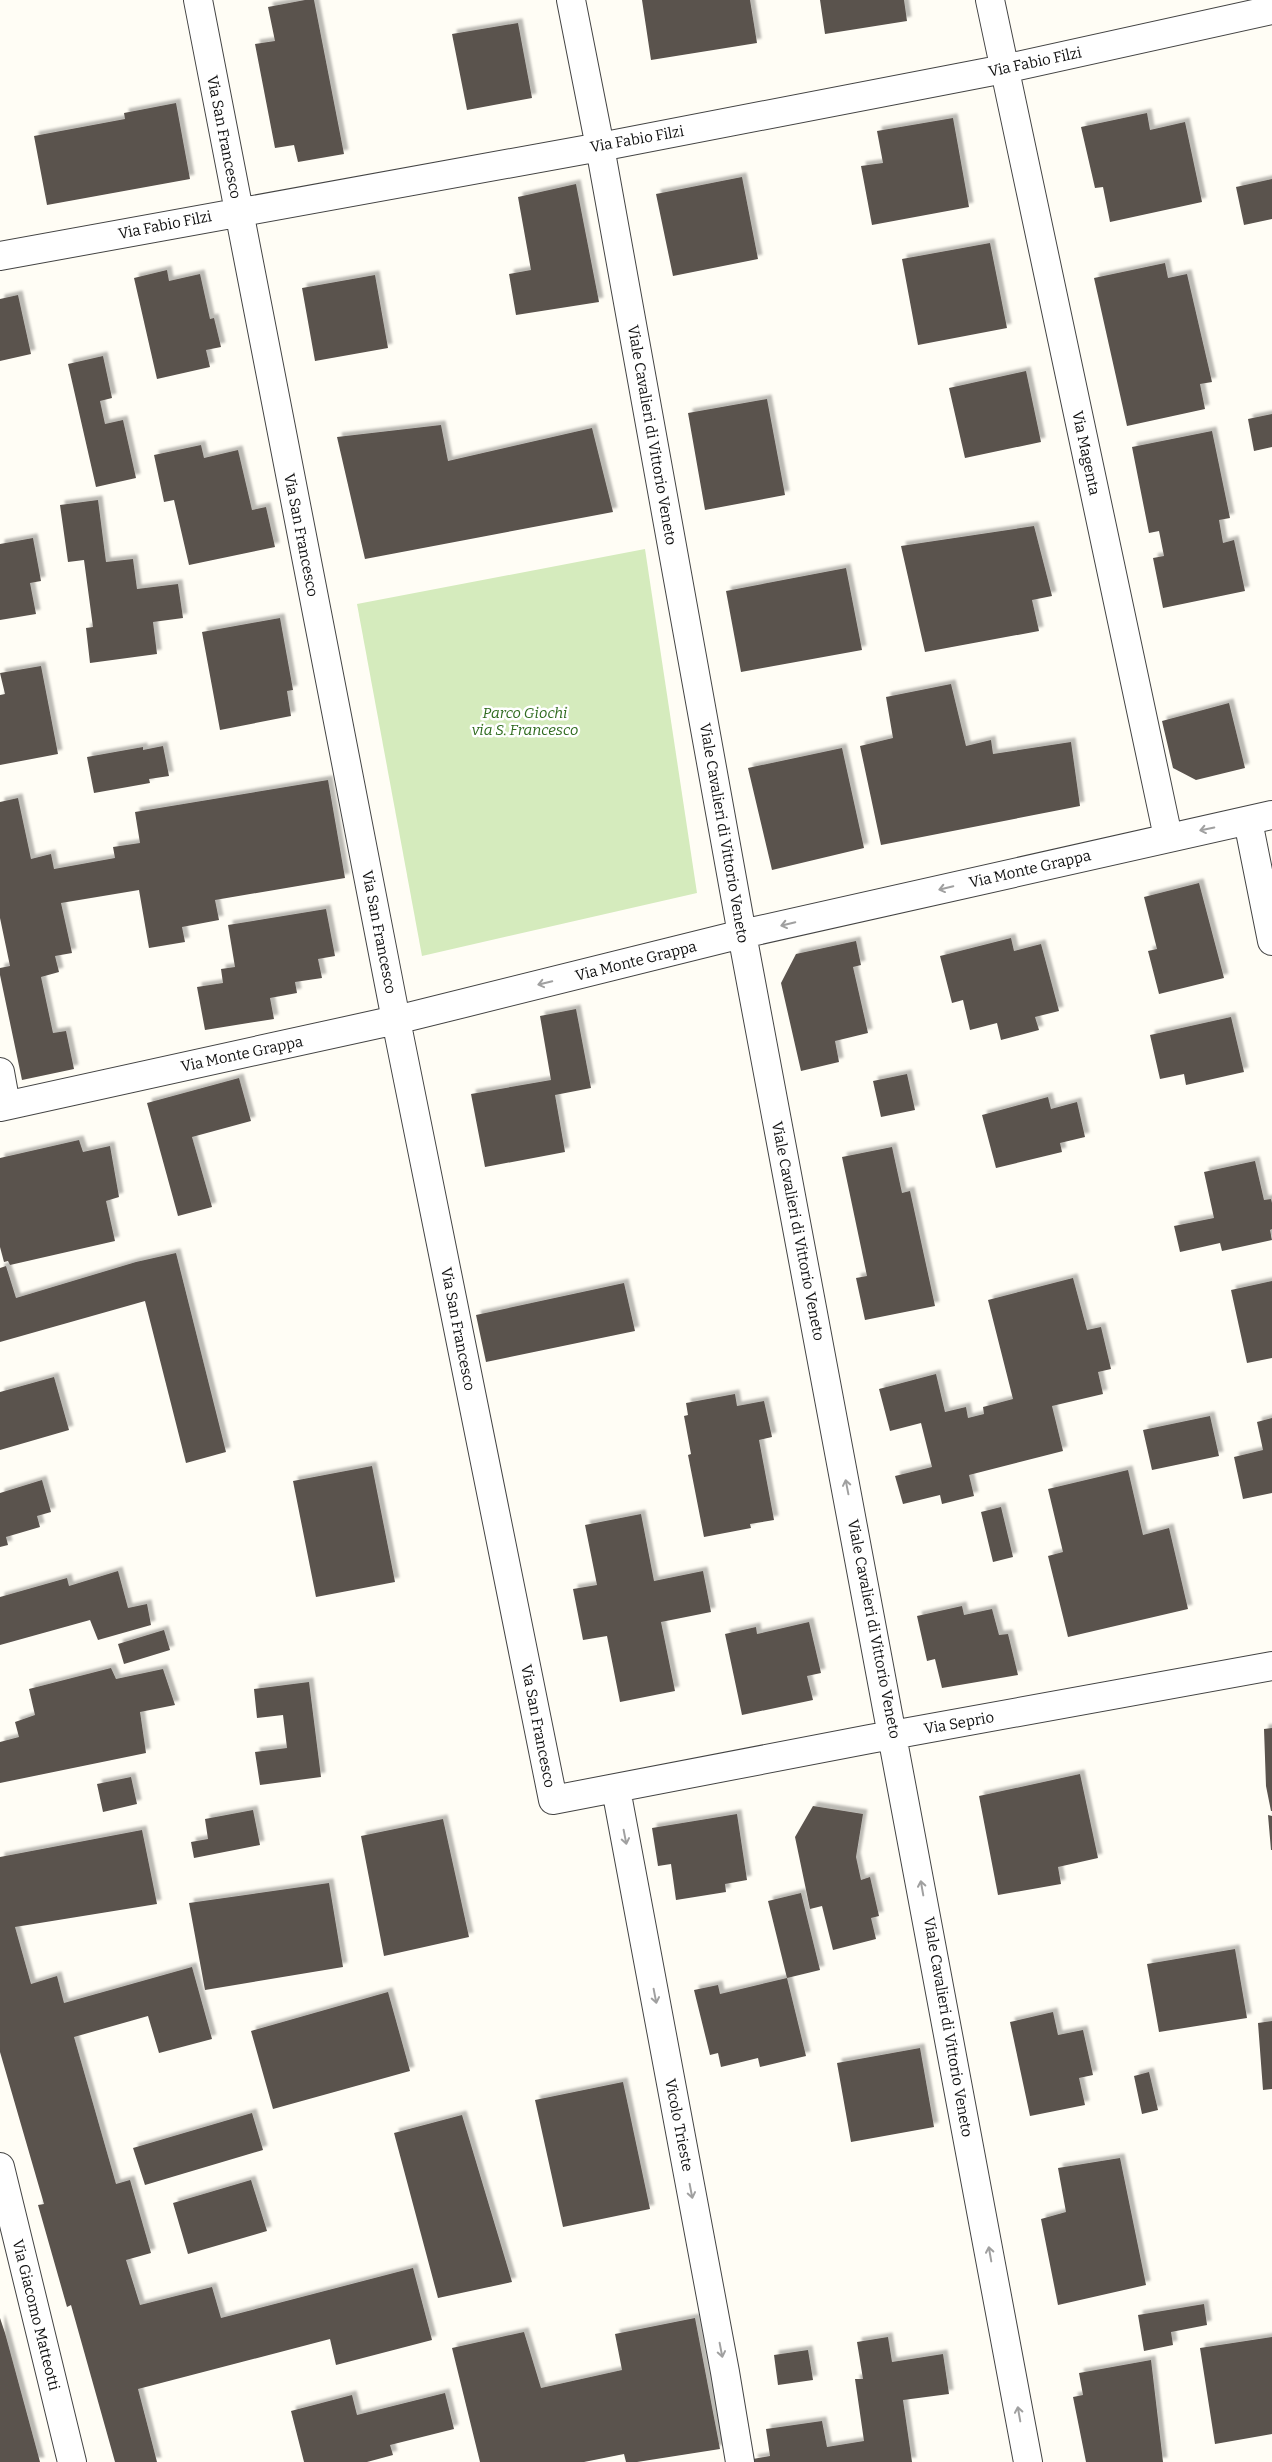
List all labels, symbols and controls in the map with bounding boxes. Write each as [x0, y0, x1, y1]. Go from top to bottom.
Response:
street label: Via Fabio Filzi [987, 43, 1084, 81]
street label: Via San Francesco [203, 74, 245, 200]
street label: Via Fabio Filzi [589, 122, 686, 156]
street label: Via Fabio Filzi [117, 207, 214, 243]
street label: Viale Cavalieri di Vittorio Veneto [624, 324, 680, 546]
street label: Via Magenta [1068, 409, 1104, 497]
street label: Via San Francesco [280, 472, 322, 598]
park label: Parco Giochi via S. Francesco [472, 704, 578, 739]
street label: Viale Cavalieri di Vittorio Veneto [696, 722, 752, 944]
one-way arrow [1200, 825, 1216, 834]
street label: Via Monte Grappa [967, 846, 1093, 892]
street label: Via San Francesco [358, 869, 400, 995]
one-way arrow [939, 884, 955, 893]
one-way arrow [780, 920, 796, 929]
street label: Via Monte Grappa [573, 937, 699, 985]
one-way arrow [537, 979, 553, 988]
street label: Via Monte Grappa [179, 1032, 305, 1076]
street label: Viale Cavalieri di Vittorio Veneto [768, 1120, 828, 1342]
street label: Via San Francesco [437, 1266, 479, 1392]
one-way arrow [841, 1480, 851, 1496]
street label: Viale Cavalieri di Vittorio Veneto [844, 1518, 904, 1740]
street label: Via San Francesco [517, 1663, 559, 1789]
street label: Via Seprio [923, 1708, 995, 1738]
one-way arrow [621, 1828, 631, 1844]
one-way arrow [917, 1880, 926, 1896]
street label: Viale Cavalieri di Vittorio Veneto [920, 1916, 976, 2138]
one-way arrow [651, 1988, 660, 2004]
street label: Vicolo Trieste [661, 2077, 697, 2173]
one-way arrow [687, 2182, 697, 2198]
street label: Via Giacomo Matteotti [9, 2238, 64, 2393]
one-way arrow [984, 2247, 994, 2263]
one-way arrow [717, 2342, 726, 2358]
one-way arrow [1014, 2406, 1024, 2422]

